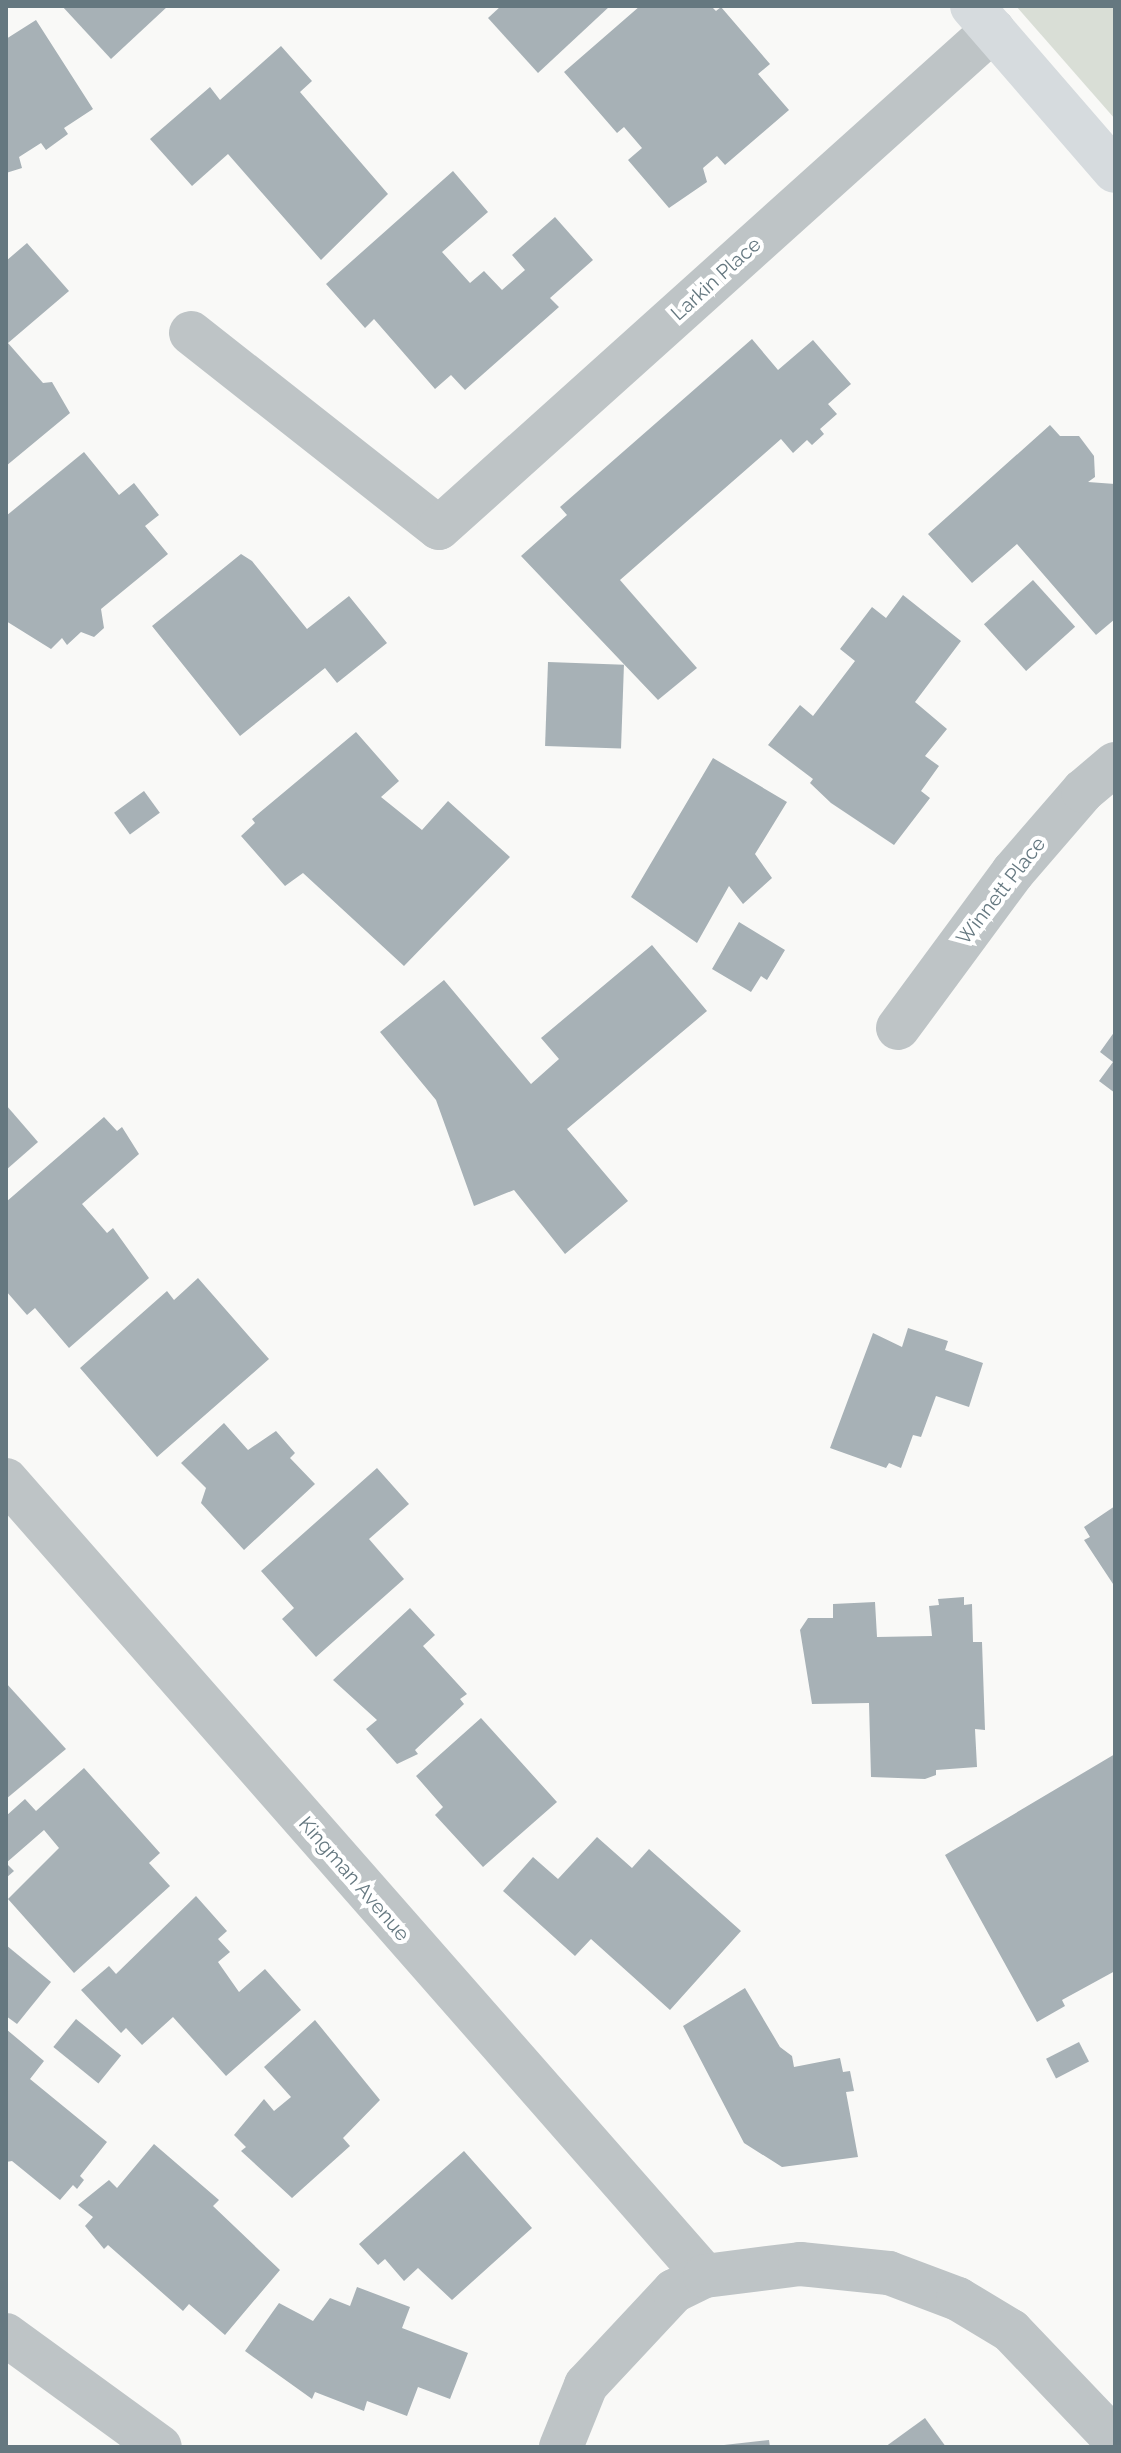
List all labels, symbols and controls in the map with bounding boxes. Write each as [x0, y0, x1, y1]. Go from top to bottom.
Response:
street label: Larkin Place [666, 232, 766, 326]
street label: Winnett Place [951, 832, 1051, 950]
street label: Kingman Avenue [293, 1812, 415, 1946]

